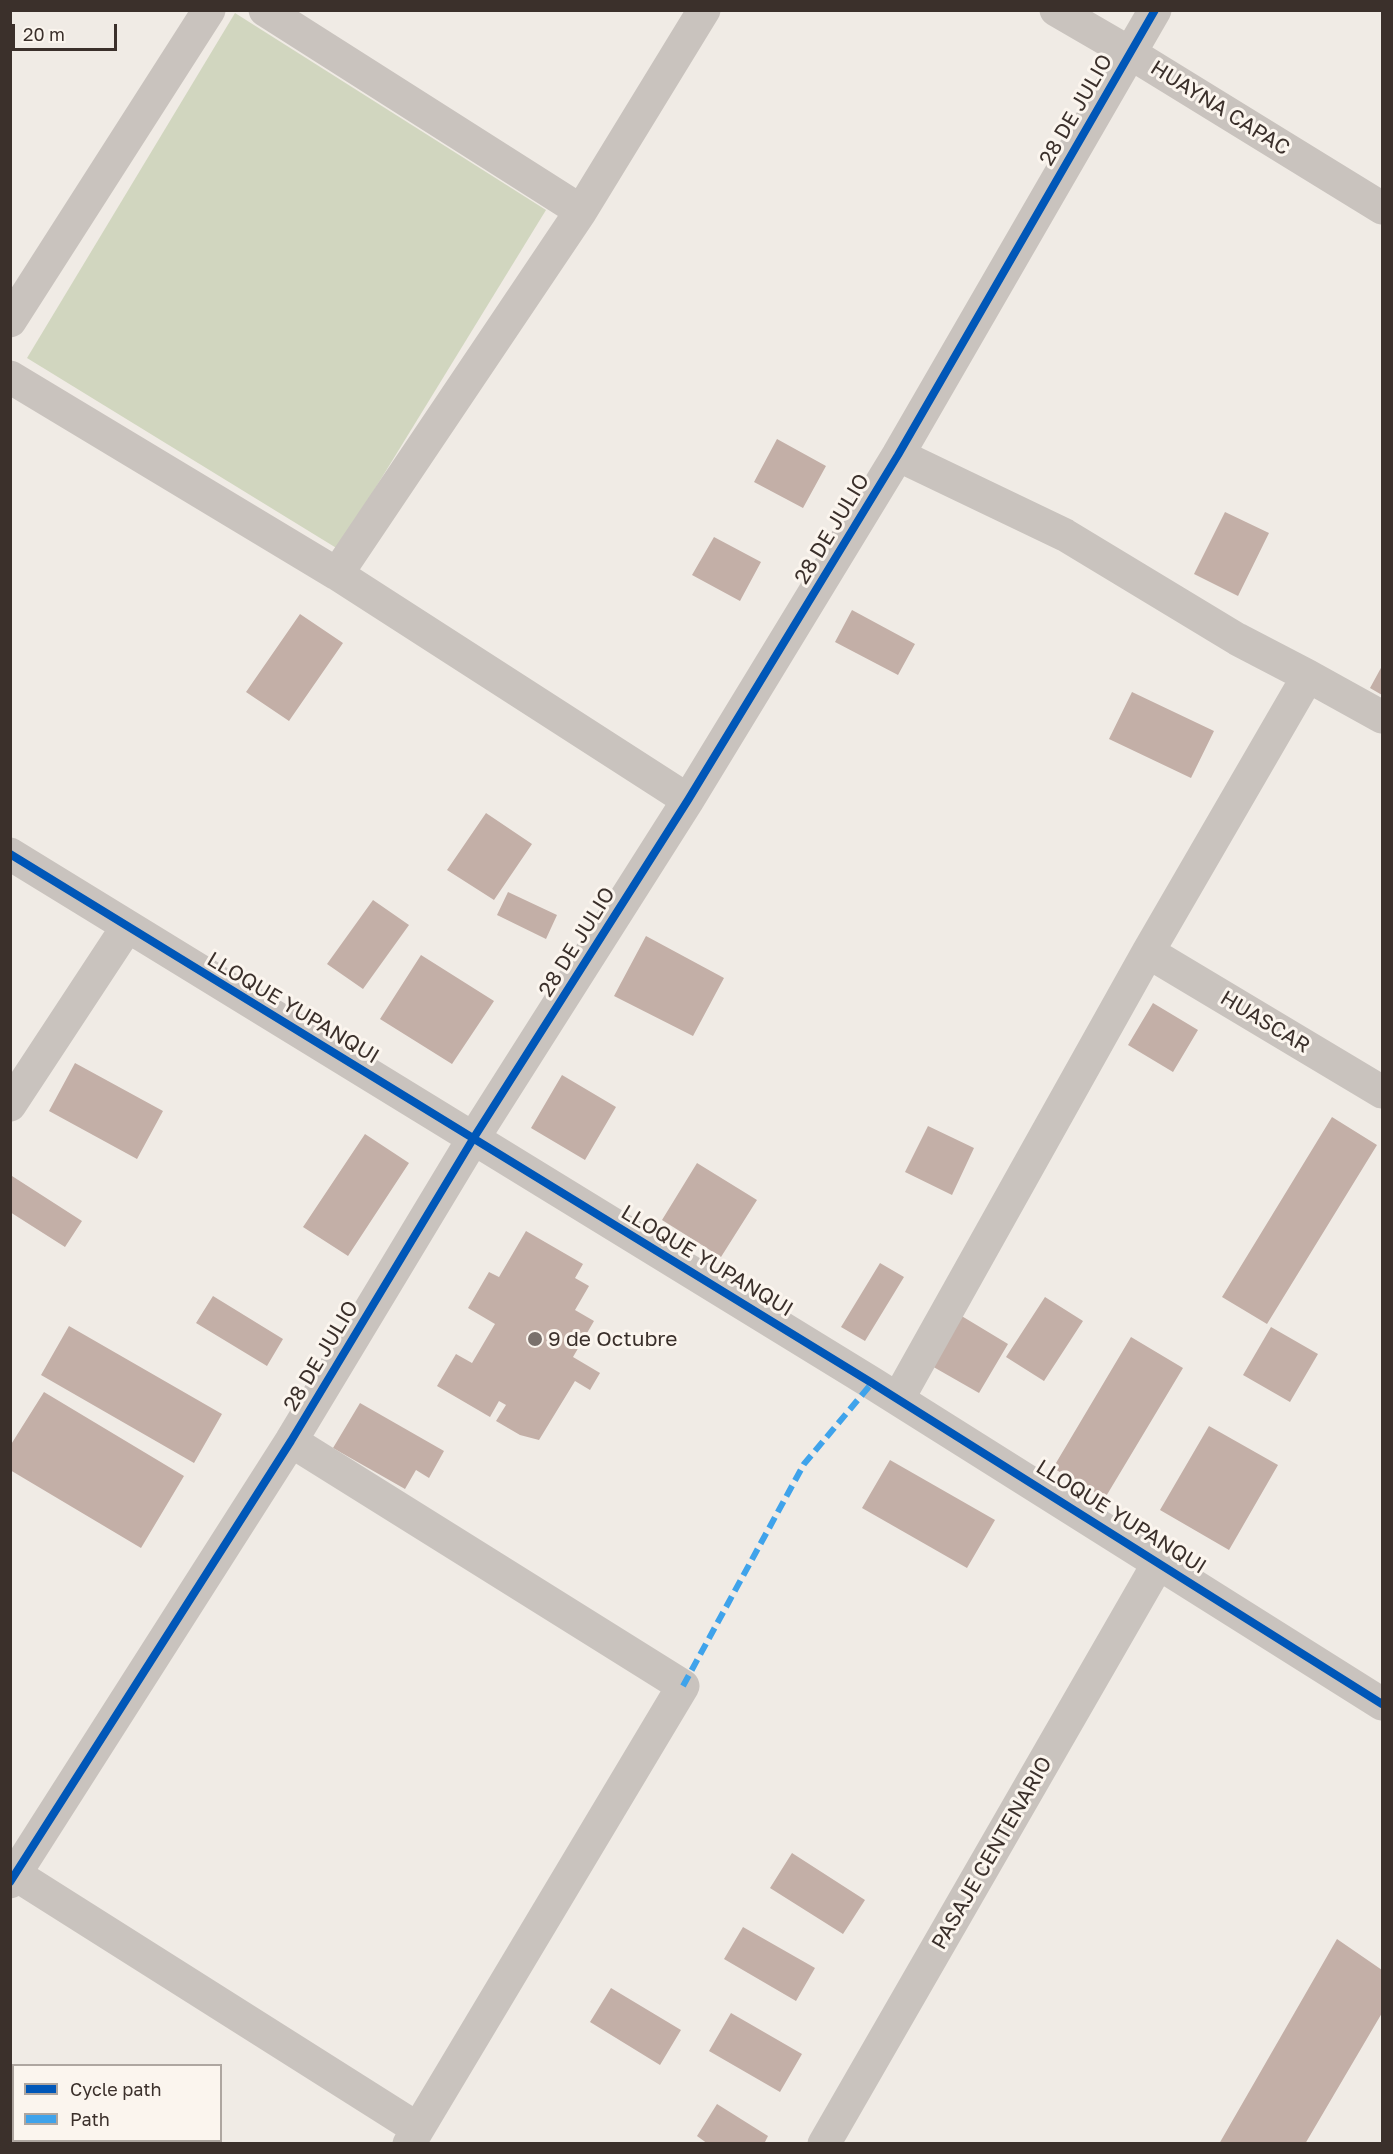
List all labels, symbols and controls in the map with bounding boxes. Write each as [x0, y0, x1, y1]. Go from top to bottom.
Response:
scale bar [15, 12, 120, 50]
text: 20 m [23, 23, 65, 45]
street label: 28 DE JULIO [1034, 50, 1118, 170]
street label: HUAYNA CAPAC [1146, 55, 1294, 161]
street label: 28 DE JULIO [789, 469, 875, 589]
street label: 28 DE JULIO [533, 883, 621, 1001]
street label: LLOQUE YUPANQUI [203, 947, 383, 1069]
street label: HUASCAR [1216, 985, 1314, 1059]
street label: LLOQUE YUPANQUI [617, 1200, 797, 1322]
street label: 28 DE JULIO [278, 1296, 364, 1416]
place label: 9 de Octubre [548, 1326, 677, 1352]
marker: 9 de Octubre [526, 1330, 544, 1348]
street label: LLOQUE YUPANQUI [1031, 1454, 1211, 1580]
street label: PASAJE CENTENARIO [926, 1752, 1058, 1954]
legend [12, 2064, 222, 2142]
text: Cycle path [70, 2078, 162, 2100]
text: Path [70, 2108, 110, 2130]

